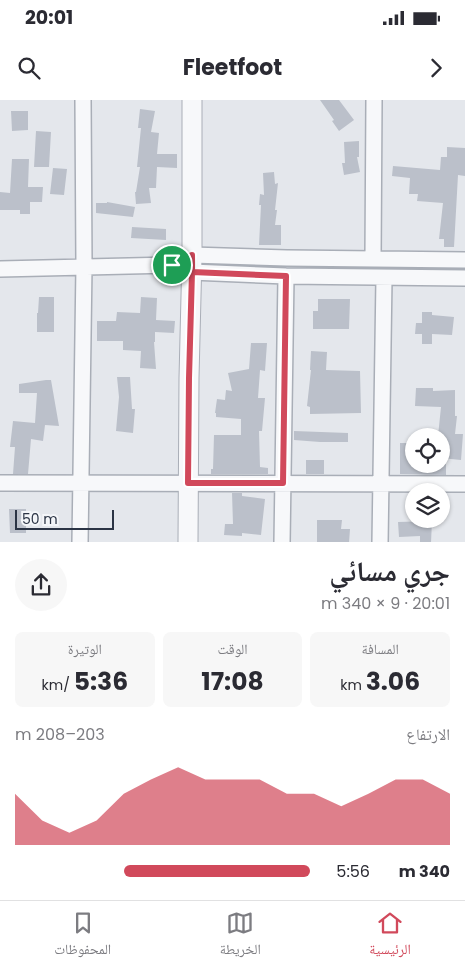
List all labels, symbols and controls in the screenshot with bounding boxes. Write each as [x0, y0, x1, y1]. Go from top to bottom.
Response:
text: 20:01 [25, 4, 73, 31]
text: Fleetfoot [183, 52, 282, 83]
icon: search [15, 54, 43, 82]
icon: forward [422, 54, 450, 82]
pin [151, 244, 193, 286]
icon: arrive [158, 251, 186, 279]
map controls [405, 428, 450, 528]
button: locate [405, 428, 450, 473]
button: layers [405, 483, 450, 528]
scale bar [15, 508, 114, 531]
text: 50 m [22, 509, 58, 529]
text: جري مسائي [329, 552, 450, 591]
button: share [15, 559, 67, 611]
text: 20:01 · 9 × 340 m [321, 592, 450, 615]
text: الوتيرة [68, 639, 102, 659]
text: الوقت [217, 639, 248, 659]
text: المسافة [362, 639, 399, 659]
text: 5:36 [74, 664, 128, 699]
text: 17:08 [201, 664, 264, 699]
text: 3.06 [366, 664, 420, 699]
text: /km [42, 675, 74, 695]
text: km [340, 675, 366, 695]
text: 203–208 m [15, 723, 105, 746]
text: الارتفاع [406, 723, 450, 746]
text: 5:56 [336, 860, 370, 883]
text: 340 m [399, 860, 450, 883]
tab: المحفوظات [54, 909, 111, 963]
tab: الخريطة [220, 909, 261, 963]
tab: الرئيسية [369, 909, 411, 963]

